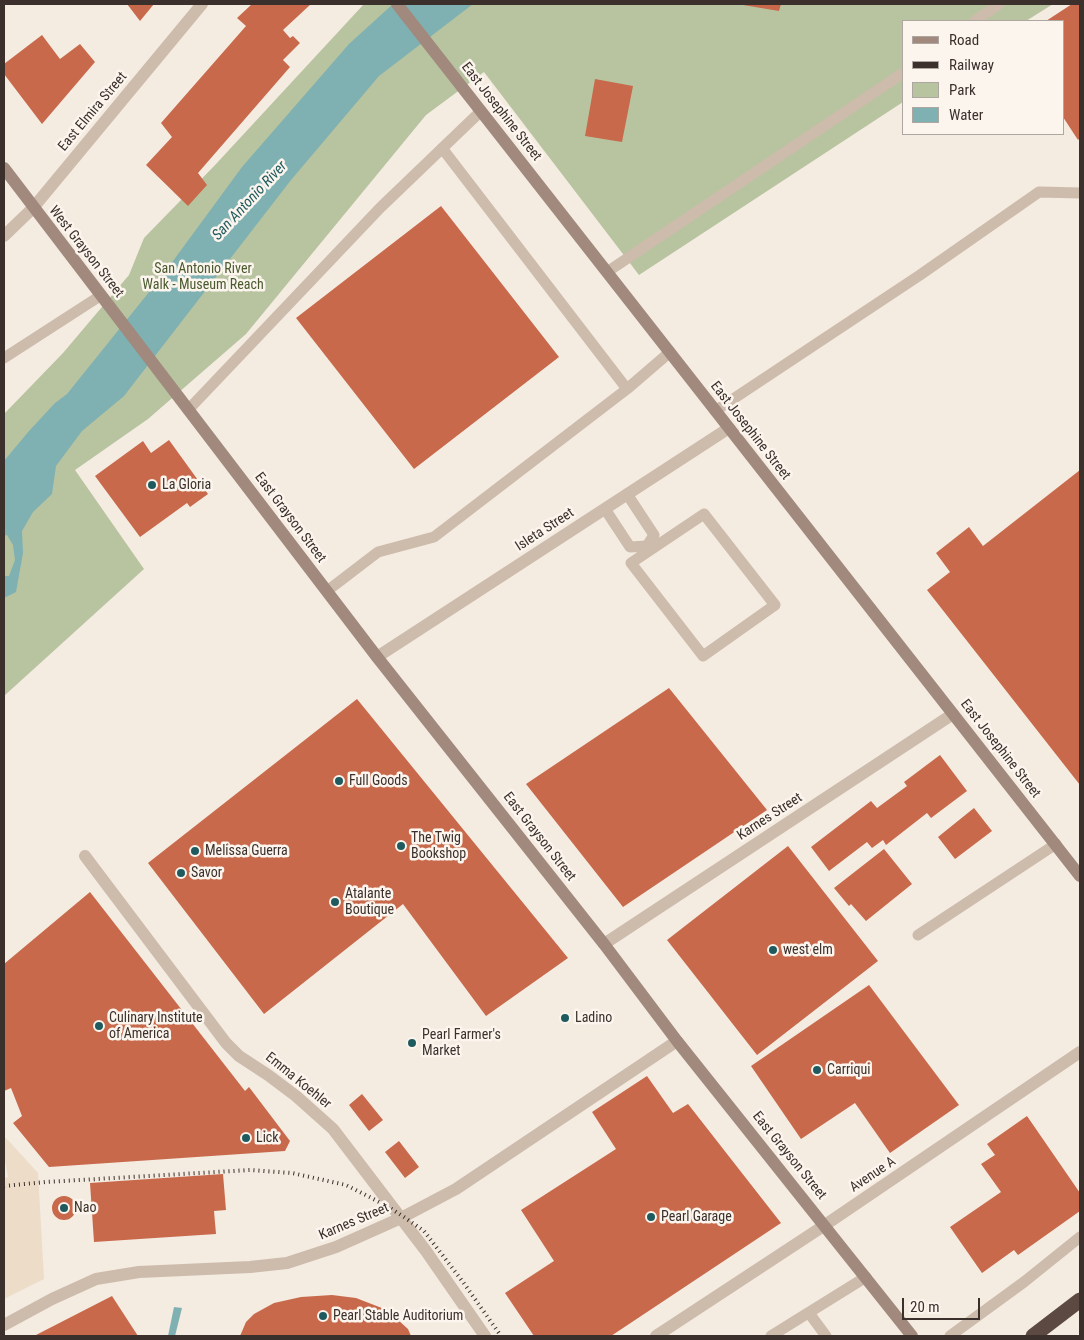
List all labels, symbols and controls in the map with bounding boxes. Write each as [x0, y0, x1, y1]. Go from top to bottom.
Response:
legend [902, 20, 1064, 135]
text: Road [949, 31, 979, 49]
text: Railway [949, 56, 994, 74]
street label: East Josephine Street [457, 59, 545, 165]
street label: East Elmira Street [55, 69, 131, 155]
text: Park [949, 81, 976, 99]
text: Water [949, 106, 983, 124]
water label: San Antonio River [209, 158, 291, 244]
street label: West Grayson Street [45, 203, 127, 301]
park label: San Antonio River Walk - Museum Reach [142, 261, 264, 294]
street label: East Josephine Street [706, 378, 794, 484]
street label: East Grayson Street [251, 470, 329, 566]
place label: La Gloria [162, 477, 211, 493]
marker: La Gloria [146, 479, 158, 491]
street label: Isleta Street [513, 505, 577, 555]
street label: East Josephine Street [956, 696, 1044, 802]
place label: Full Goods [349, 773, 408, 789]
marker: Full Goods [333, 775, 345, 787]
street label: East Grayson Street [499, 789, 579, 885]
street label: Karnes Street [734, 790, 806, 844]
place label: The Twig Bookshop [411, 830, 466, 862]
marker: The Twig Bookshop [395, 840, 407, 852]
place label: Melissa Guerra [205, 843, 288, 859]
marker: Melissa Guerra [189, 845, 201, 857]
place label: Savor [191, 865, 222, 881]
marker: Savor [175, 867, 187, 879]
place label: Atalante Boutique [345, 886, 394, 919]
marker: Atalante Boutique [329, 896, 341, 908]
place label: west elm [783, 942, 833, 958]
marker: west elm [767, 944, 779, 956]
place label: Culinary Institute of America [109, 1010, 203, 1042]
place label: Ladino [575, 1010, 612, 1026]
marker: Ladino [559, 1012, 571, 1024]
marker: Culinary Institute of America [93, 1020, 105, 1032]
place label: Pearl Farmer's Market [422, 1027, 501, 1060]
marker: Pearl Farmer's Market [406, 1037, 418, 1049]
street label: Emma Koehler [262, 1049, 334, 1113]
place label: Carriqui [827, 1062, 870, 1078]
marker: Carriqui [811, 1064, 823, 1076]
street label: East Grayson Street [748, 1109, 830, 1203]
place label: Lick [256, 1130, 279, 1146]
marker: Lick [240, 1132, 252, 1144]
street label: Avenue A [847, 1154, 899, 1196]
place label: Nao [74, 1200, 96, 1216]
street label: Karnes Street [316, 1200, 392, 1244]
marker: Nao [58, 1202, 70, 1214]
place label: Pearl Garage [661, 1209, 732, 1225]
marker: Pearl Garage [645, 1211, 657, 1223]
scale bar [904, 1288, 982, 1320]
text: 20 m [910, 1298, 940, 1316]
place label: Pearl Stable Auditorium [333, 1308, 463, 1324]
marker: Pearl Stable Auditorium [317, 1310, 329, 1322]

